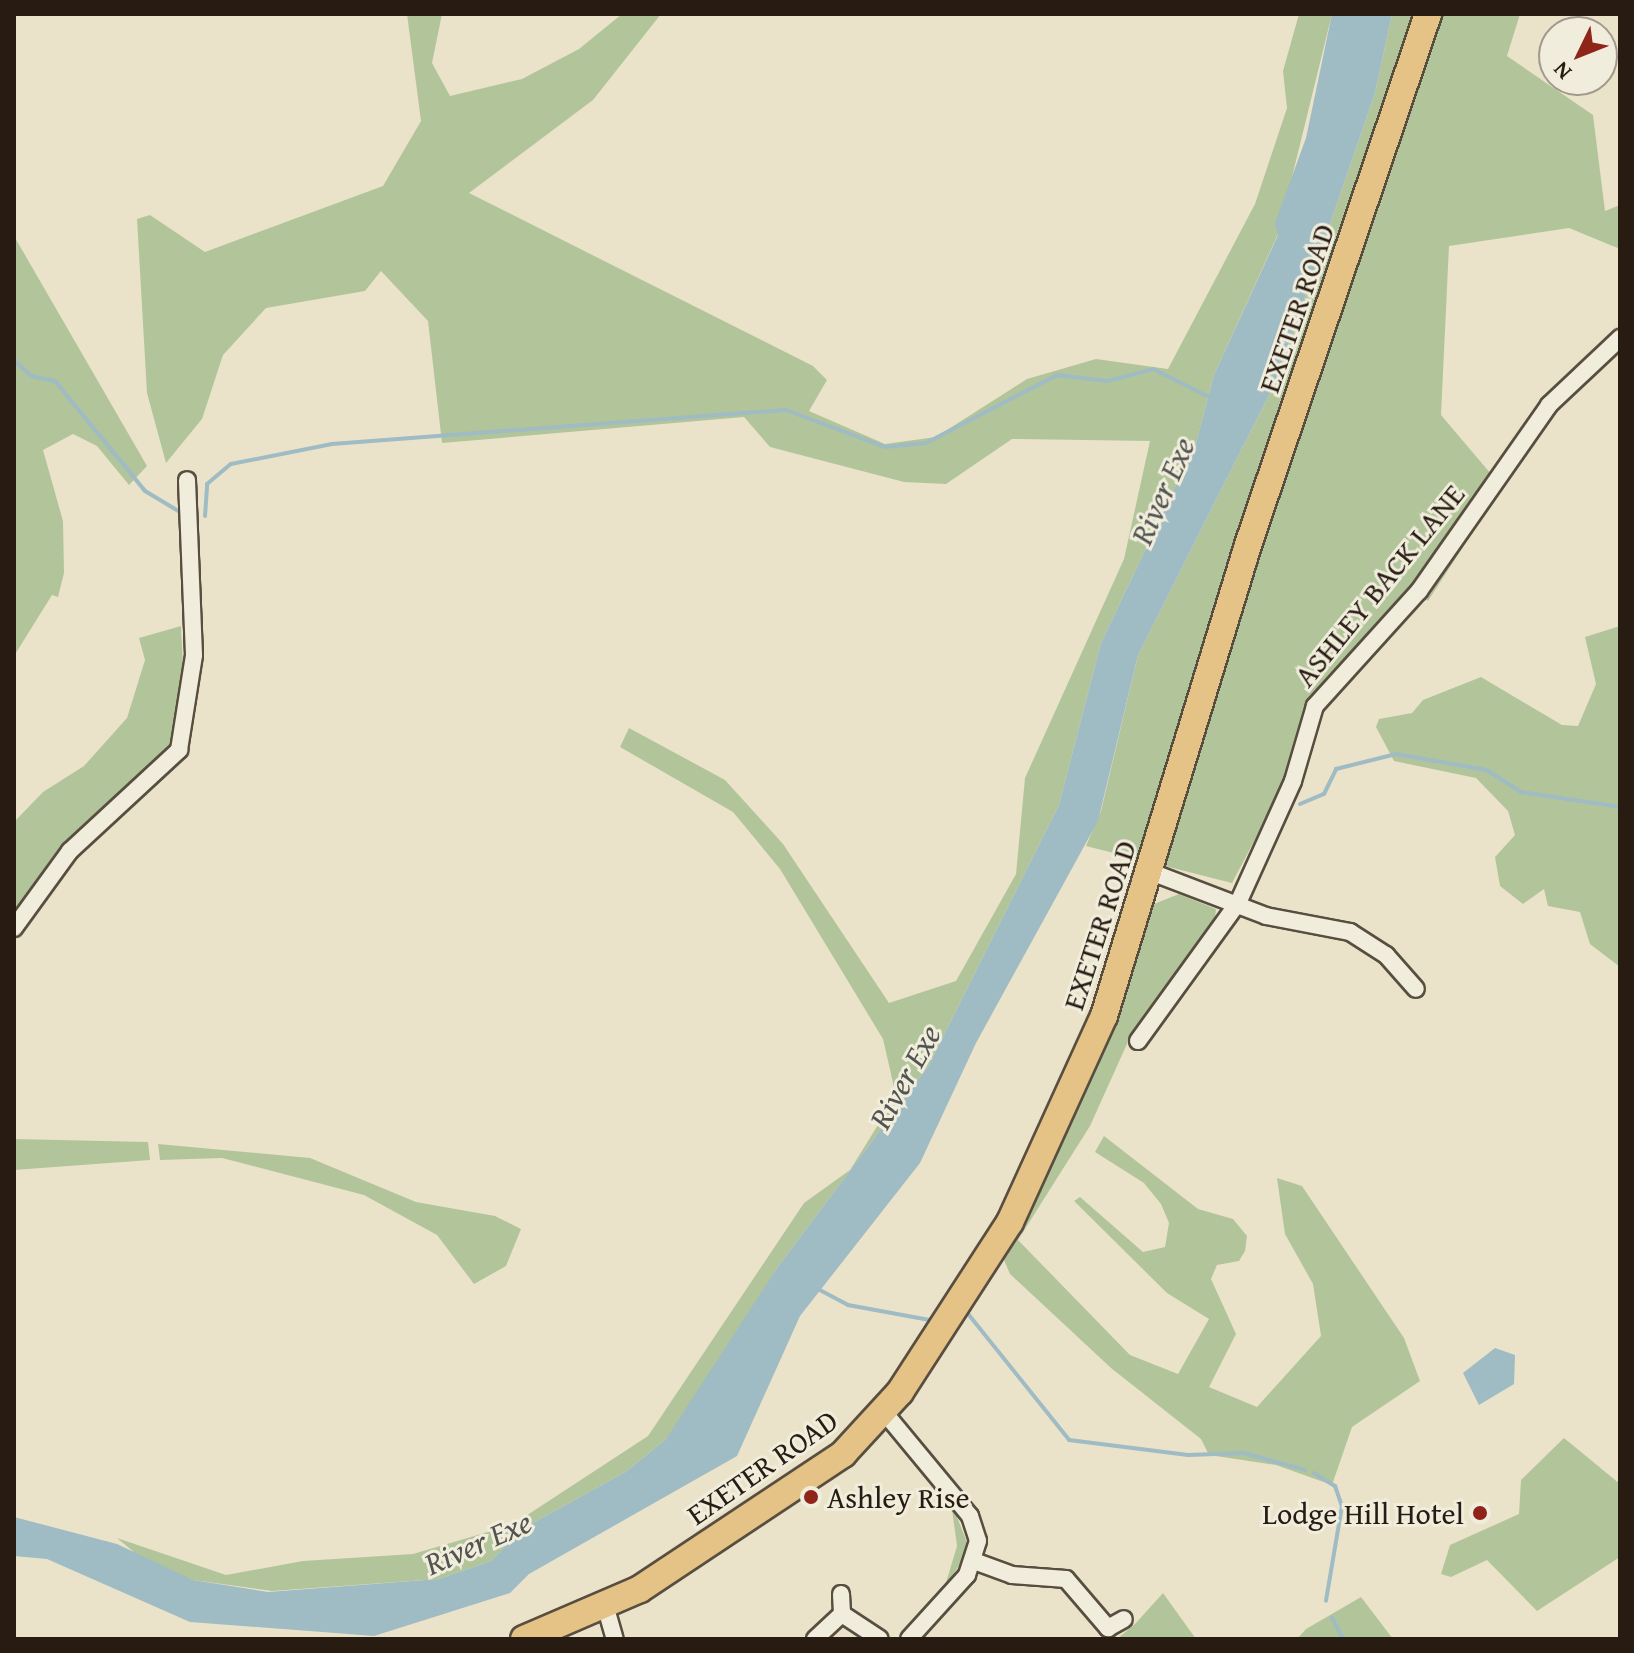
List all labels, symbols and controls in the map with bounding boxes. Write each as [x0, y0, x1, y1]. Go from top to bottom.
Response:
north arrow [1538, 16, 1618, 96]
text: N [1545, 55, 1579, 87]
street label: EXETER ROAD [1250, 219, 1342, 397]
water label: River Exe [1122, 432, 1204, 550]
street label: ASHLEY BACK LANE [1286, 476, 1472, 694]
street label: EXETER ROAD [1055, 836, 1143, 1014]
water label: River Exe [861, 1018, 949, 1136]
street label: EXETER ROAD [680, 1402, 844, 1532]
place label: Ashley Rise [827, 1479, 970, 1515]
marker: Ashley Rise [802, 1488, 820, 1506]
place label: Lodge Hill Hotel [1262, 1495, 1464, 1531]
water label: River Exe [419, 1502, 537, 1584]
marker: Lodge Hill Hotel [1471, 1504, 1489, 1522]

